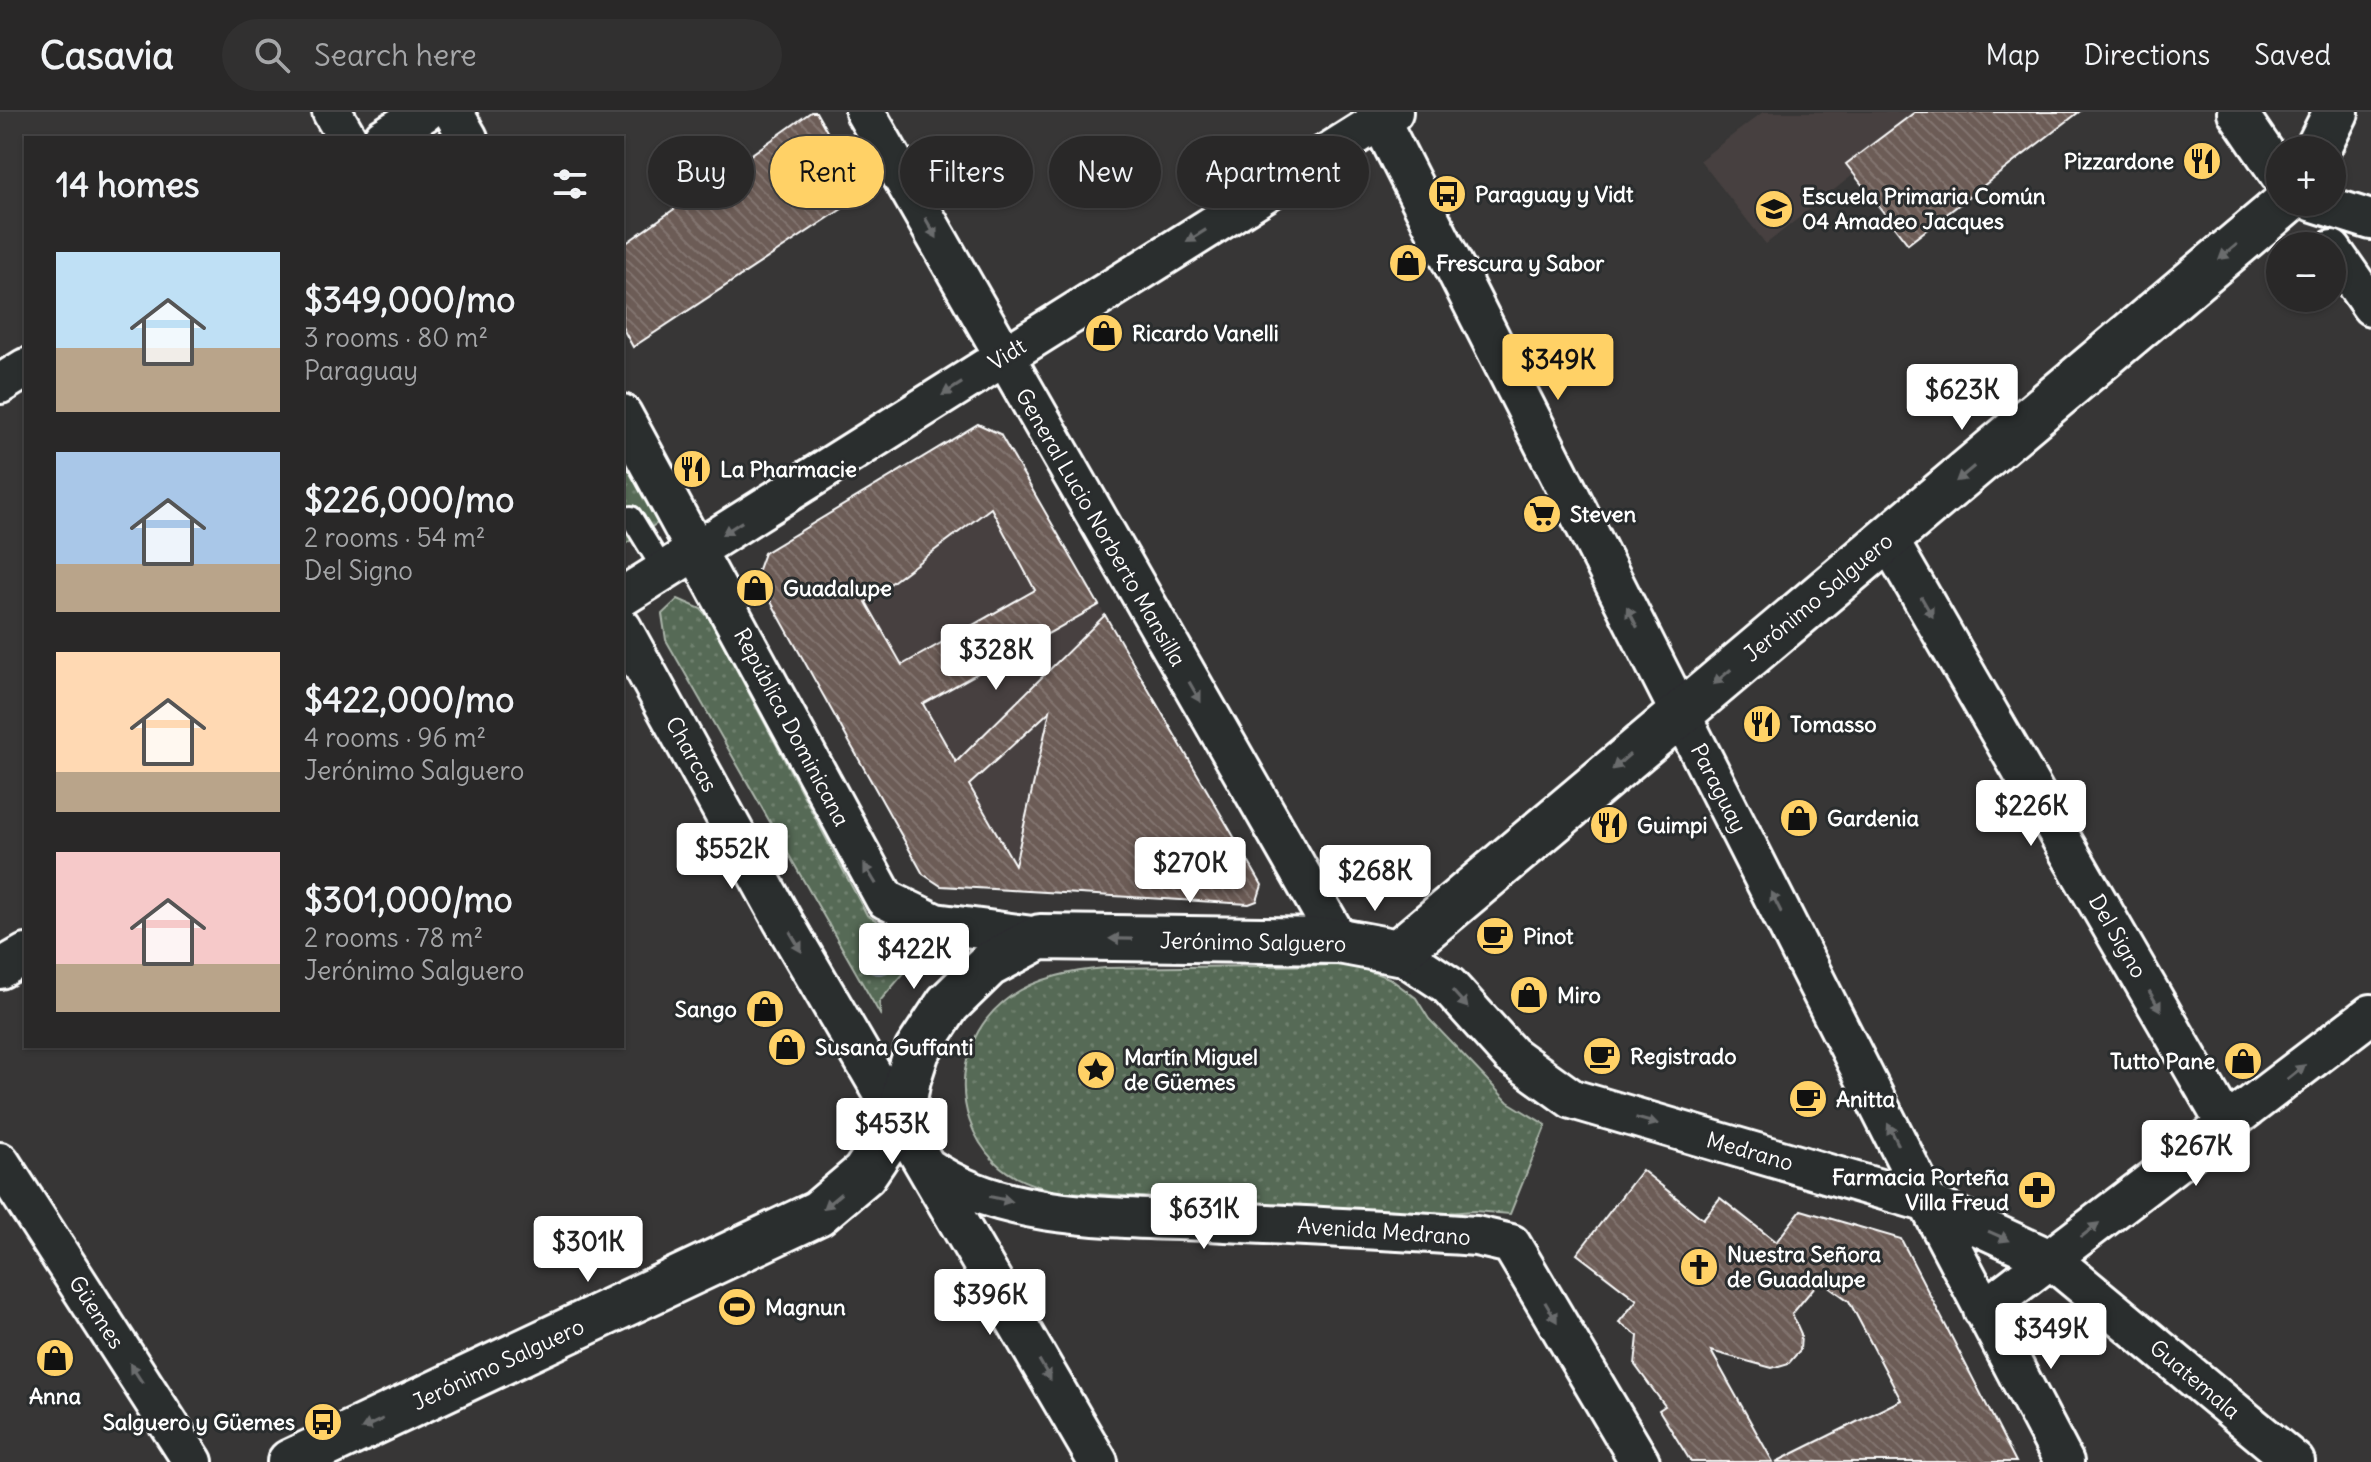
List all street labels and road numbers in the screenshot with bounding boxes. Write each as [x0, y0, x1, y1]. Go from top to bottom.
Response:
street label: Vidt [983, 332, 1031, 376]
street label: General Lucio Norberto Mansilla [1010, 383, 1192, 671]
street label: Jerónimo Salguero [1738, 526, 1898, 668]
street label: República Dominicana [728, 623, 856, 831]
street label: Charcas [660, 711, 724, 797]
street label: Paraguay [1685, 739, 1753, 837]
street label: Del Signo [2083, 889, 2153, 983]
street label: Jerónimo Salguero [1160, 926, 1346, 958]
street label: Medrano [1703, 1125, 1797, 1177]
street label: Avenida Medrano [1296, 1211, 1472, 1251]
street label: Güemes [63, 1270, 131, 1354]
street label: Jerónimo Salguero [408, 1312, 588, 1416]
street label: Guatemala [2144, 1333, 2246, 1425]

